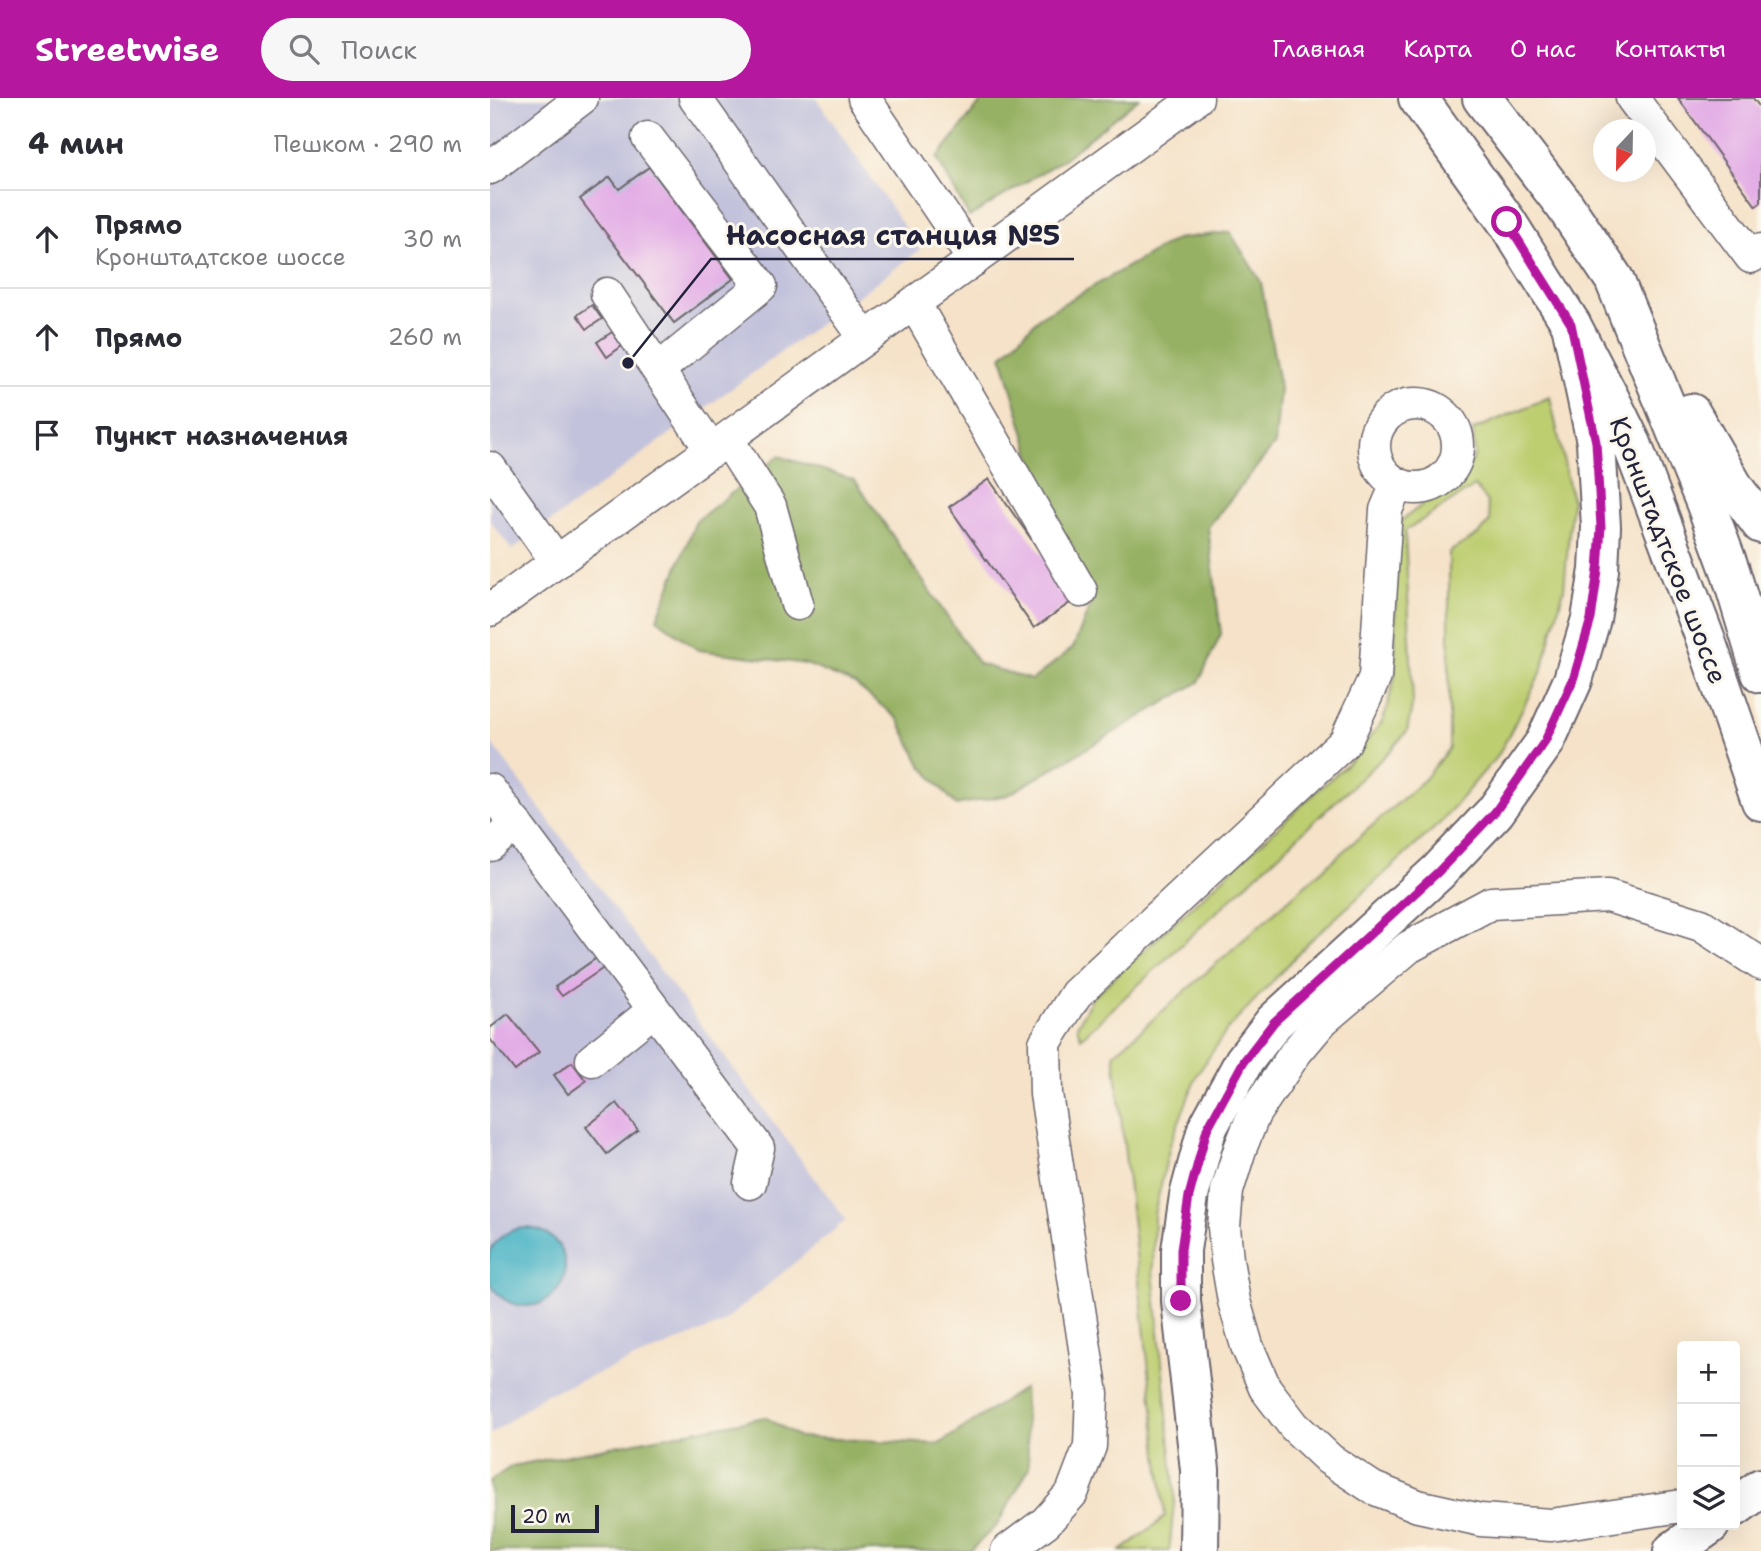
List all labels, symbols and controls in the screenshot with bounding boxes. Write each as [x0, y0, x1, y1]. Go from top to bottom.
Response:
search box [261, 18, 751, 81]
text: Streetwise [35, 27, 219, 72]
icon: search [285, 30, 323, 68]
text: Поиск [341, 32, 417, 67]
text: Главная [1272, 33, 1365, 65]
text: Карта [1403, 33, 1472, 65]
text: О нас [1510, 33, 1576, 65]
text: Контакты [1614, 33, 1726, 65]
north arrow [1593, 119, 1656, 182]
text: 4 мин [28, 123, 124, 164]
text: Пешком · 290 m [274, 129, 462, 159]
route start [1491, 206, 1522, 237]
text: Прямо [95, 207, 183, 242]
callout: Насосная станция №5 [711, 210, 1074, 259]
text: Насосная станция №5 [726, 216, 1060, 254]
icon: ahead [28, 220, 66, 258]
text: 30 m [403, 224, 462, 254]
text: Кронштадтское шоссе [95, 242, 346, 272]
icon: ahead [28, 318, 66, 356]
text: Прямо [95, 320, 183, 355]
text: 260 m [388, 322, 462, 352]
street label: Кронштадтское шоссе [1602, 411, 1736, 689]
icon: arrive [28, 416, 66, 454]
text: Пункт назначения [95, 418, 348, 453]
route end [1165, 1285, 1196, 1316]
map controls [1677, 1341, 1740, 1530]
button: + [1677, 1341, 1740, 1404]
button: − [1677, 1404, 1740, 1467]
button: layers [1677, 1467, 1740, 1530]
scale bar [511, 1502, 598, 1534]
text: 20 m [522, 1504, 571, 1529]

